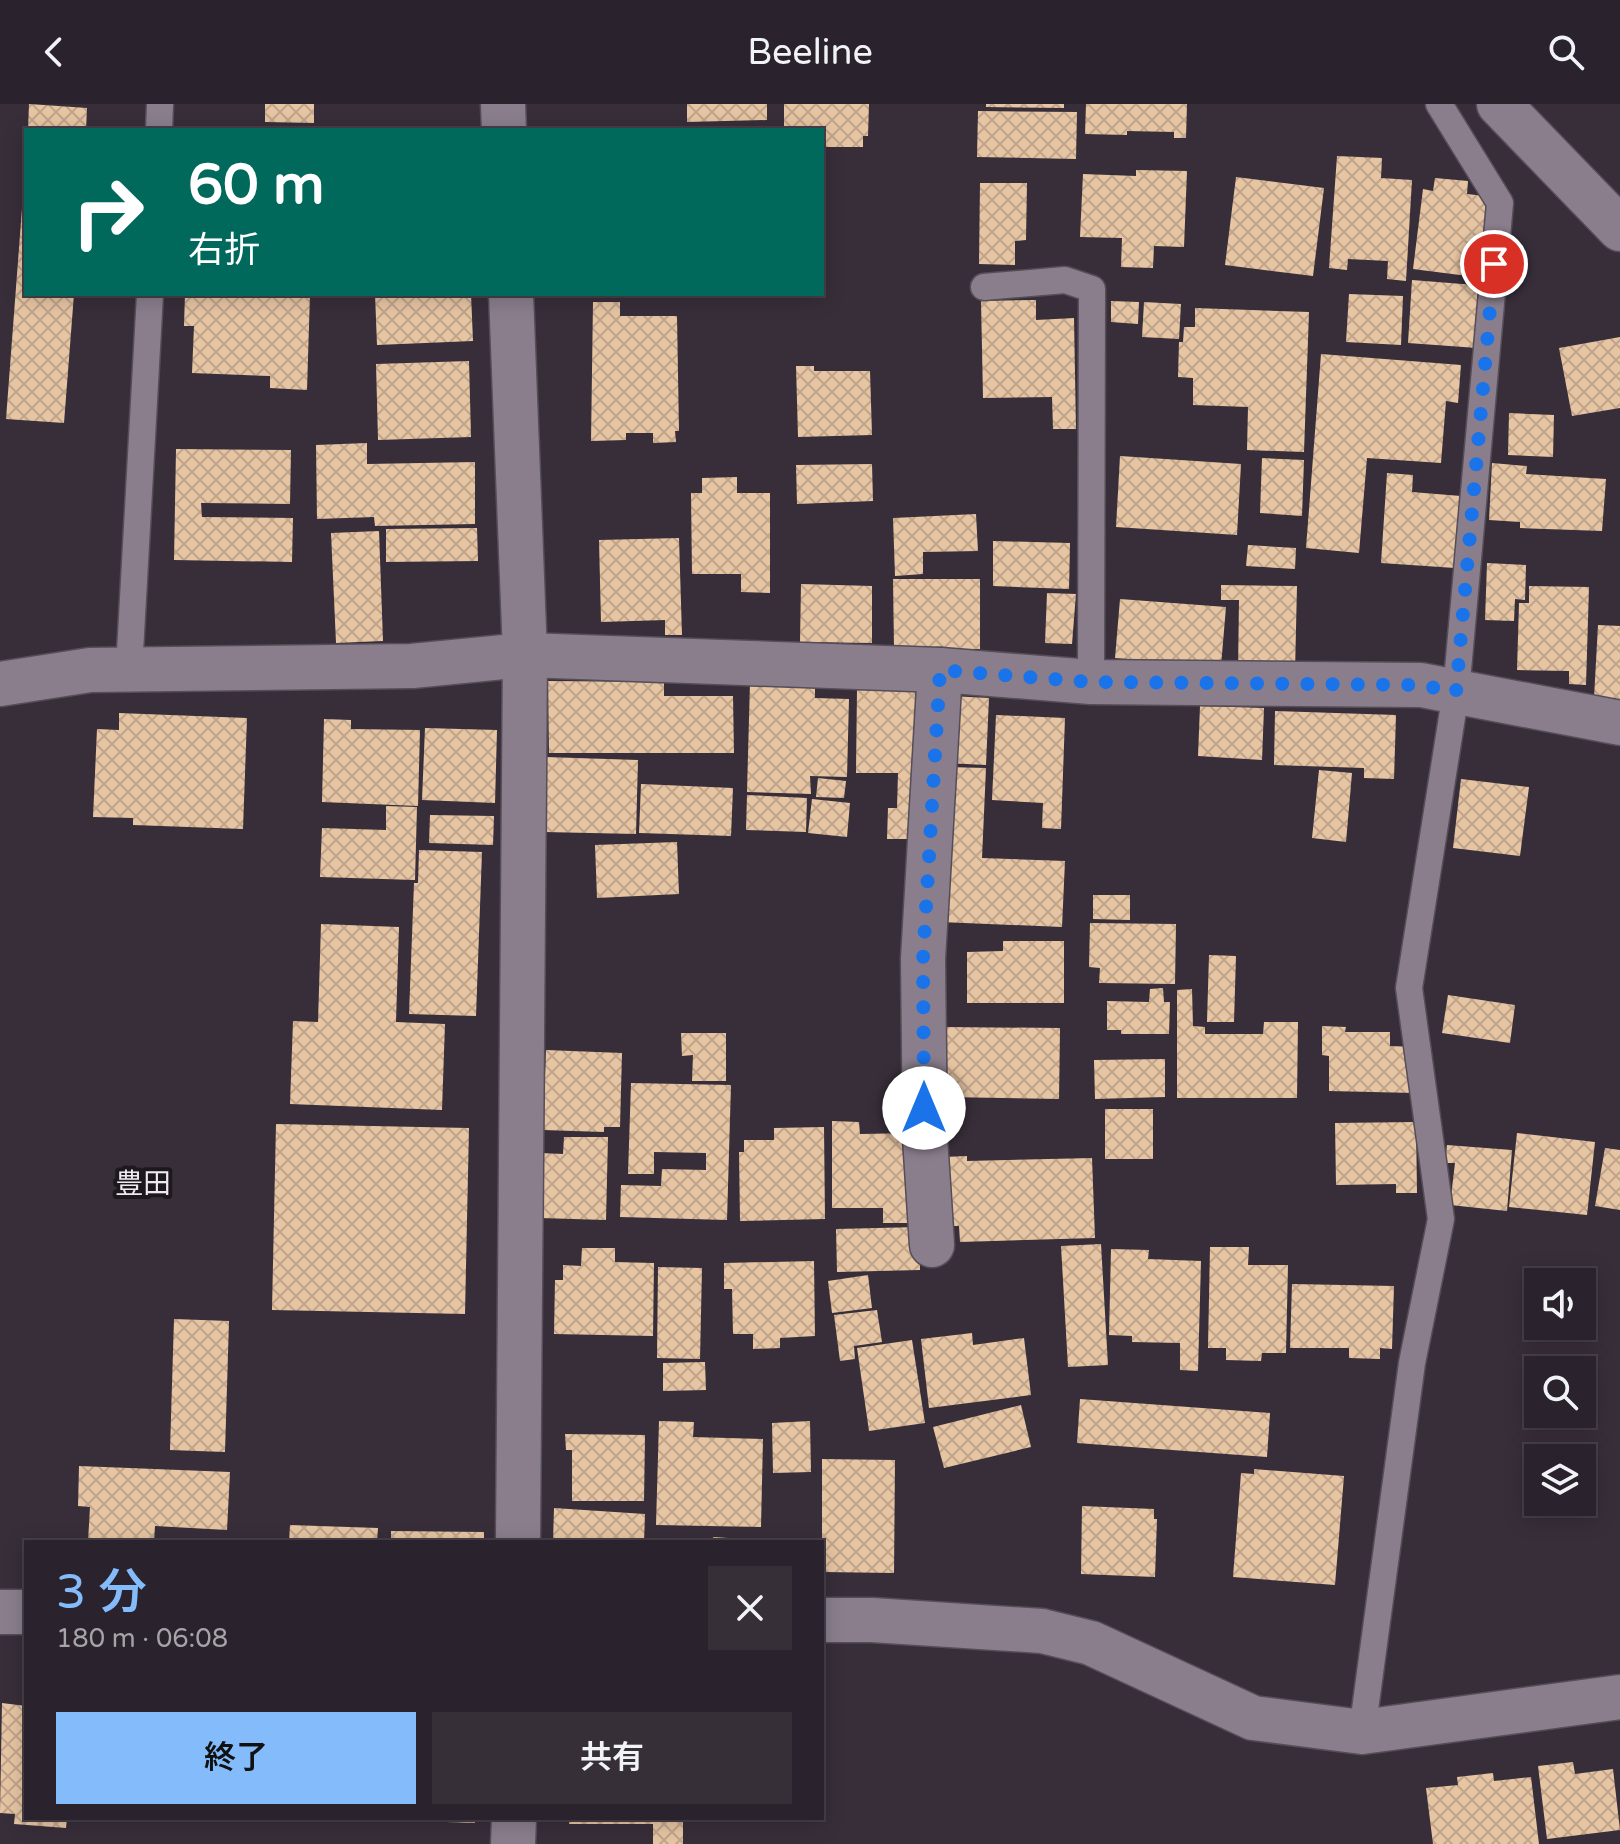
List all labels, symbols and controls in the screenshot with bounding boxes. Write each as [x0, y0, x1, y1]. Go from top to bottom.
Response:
icon: back [32, 30, 76, 74]
icon: search [1544, 30, 1588, 74]
text: Beeline [747, 31, 873, 74]
text: 60 m [188, 152, 324, 219]
icon: right [56, 160, 160, 264]
text: 右折 [188, 229, 260, 272]
pin [1460, 230, 1528, 298]
icon: arrive [1472, 242, 1516, 286]
position arrow [882, 1066, 966, 1150]
district label: 豊田 [115, 1167, 171, 1201]
map controls [1524, 1268, 1596, 1516]
button: sound [1524, 1268, 1596, 1340]
button: search [1524, 1356, 1596, 1428]
button: layers [1524, 1444, 1596, 1516]
text: 3 分 [56, 1564, 147, 1622]
button: close [708, 1566, 792, 1650]
text: 180 m · 06:08 [56, 1623, 228, 1654]
button: 終了 [56, 1712, 416, 1804]
button: 共有 [432, 1712, 792, 1804]

